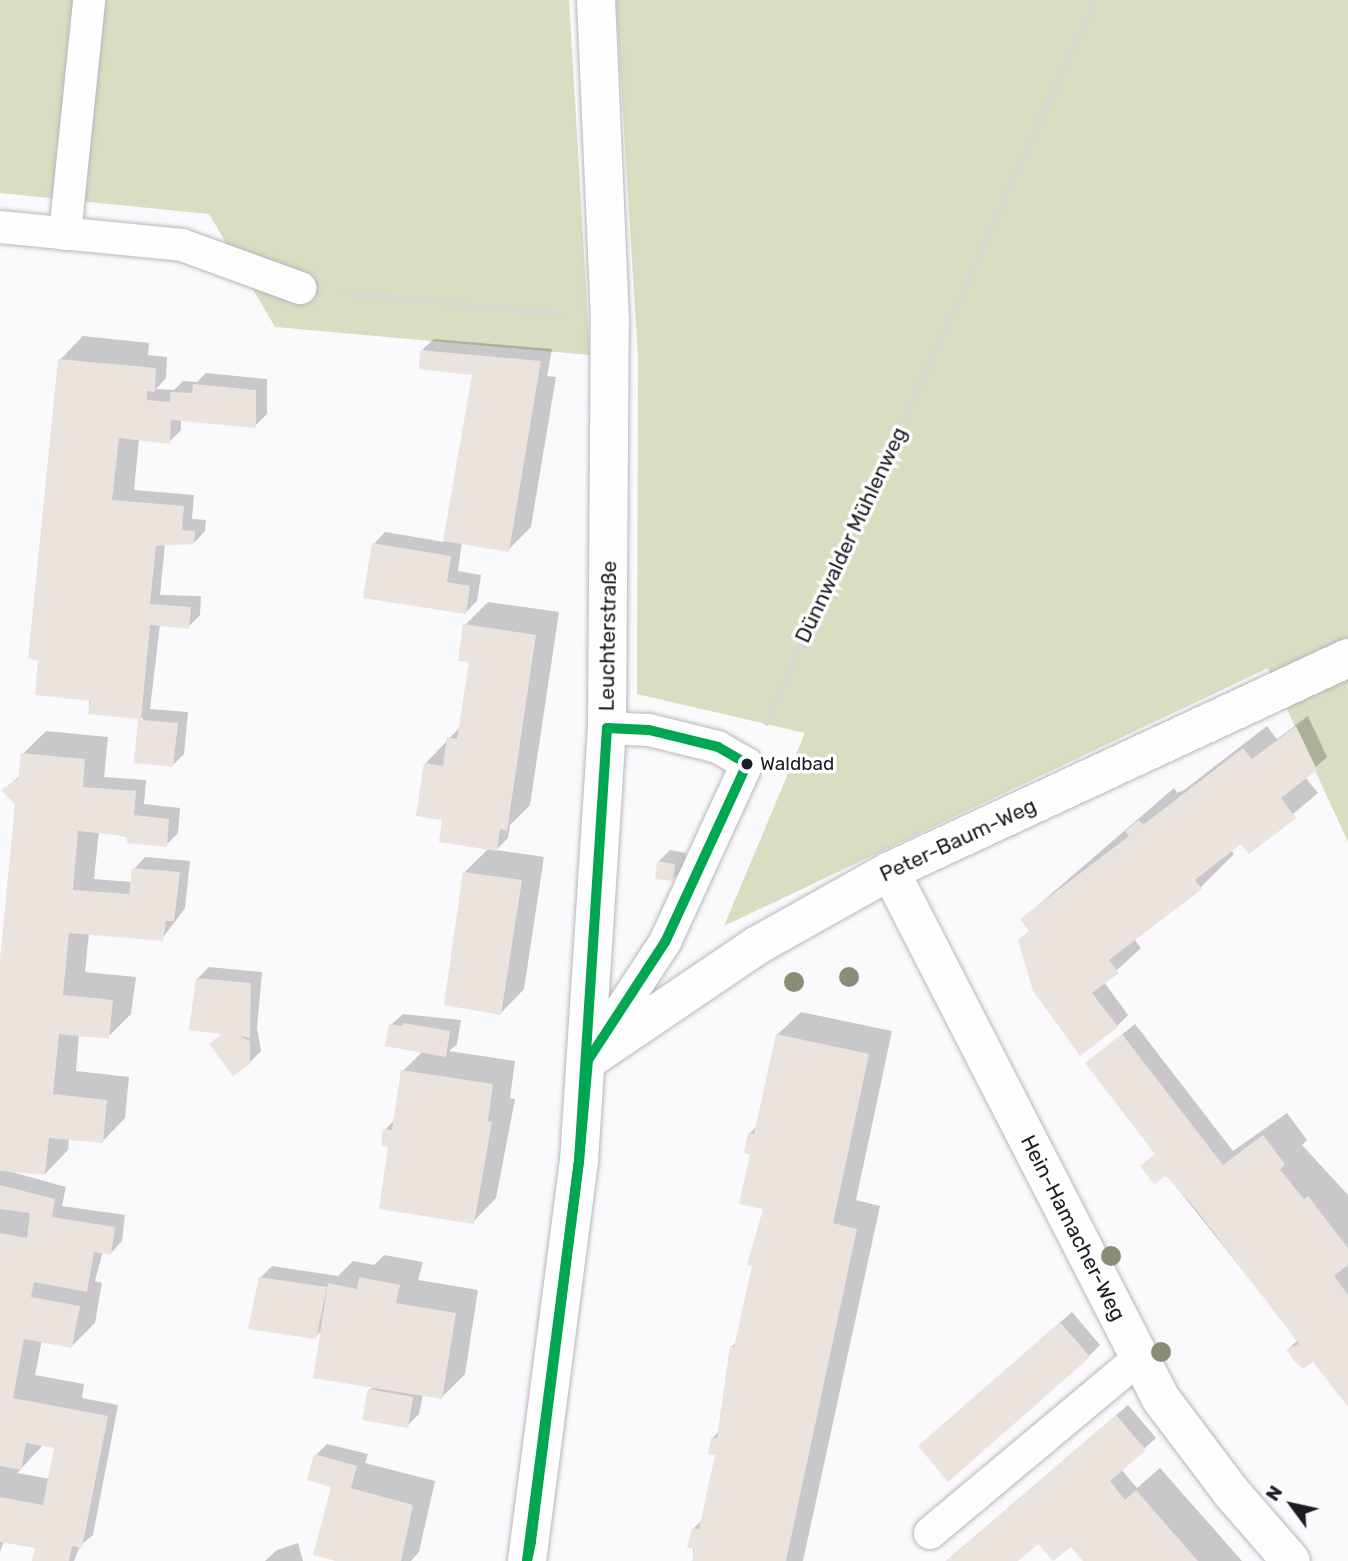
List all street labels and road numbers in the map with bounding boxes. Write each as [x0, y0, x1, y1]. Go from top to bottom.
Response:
street label: Dünnwalder Mühlenweg [790, 423, 912, 647]
street label: Leuchterstraße [594, 560, 622, 712]
street label: Peter-Baum-Weg [876, 793, 1040, 887]
street label: Hein-Hamacher-Weg [1015, 1131, 1131, 1325]

